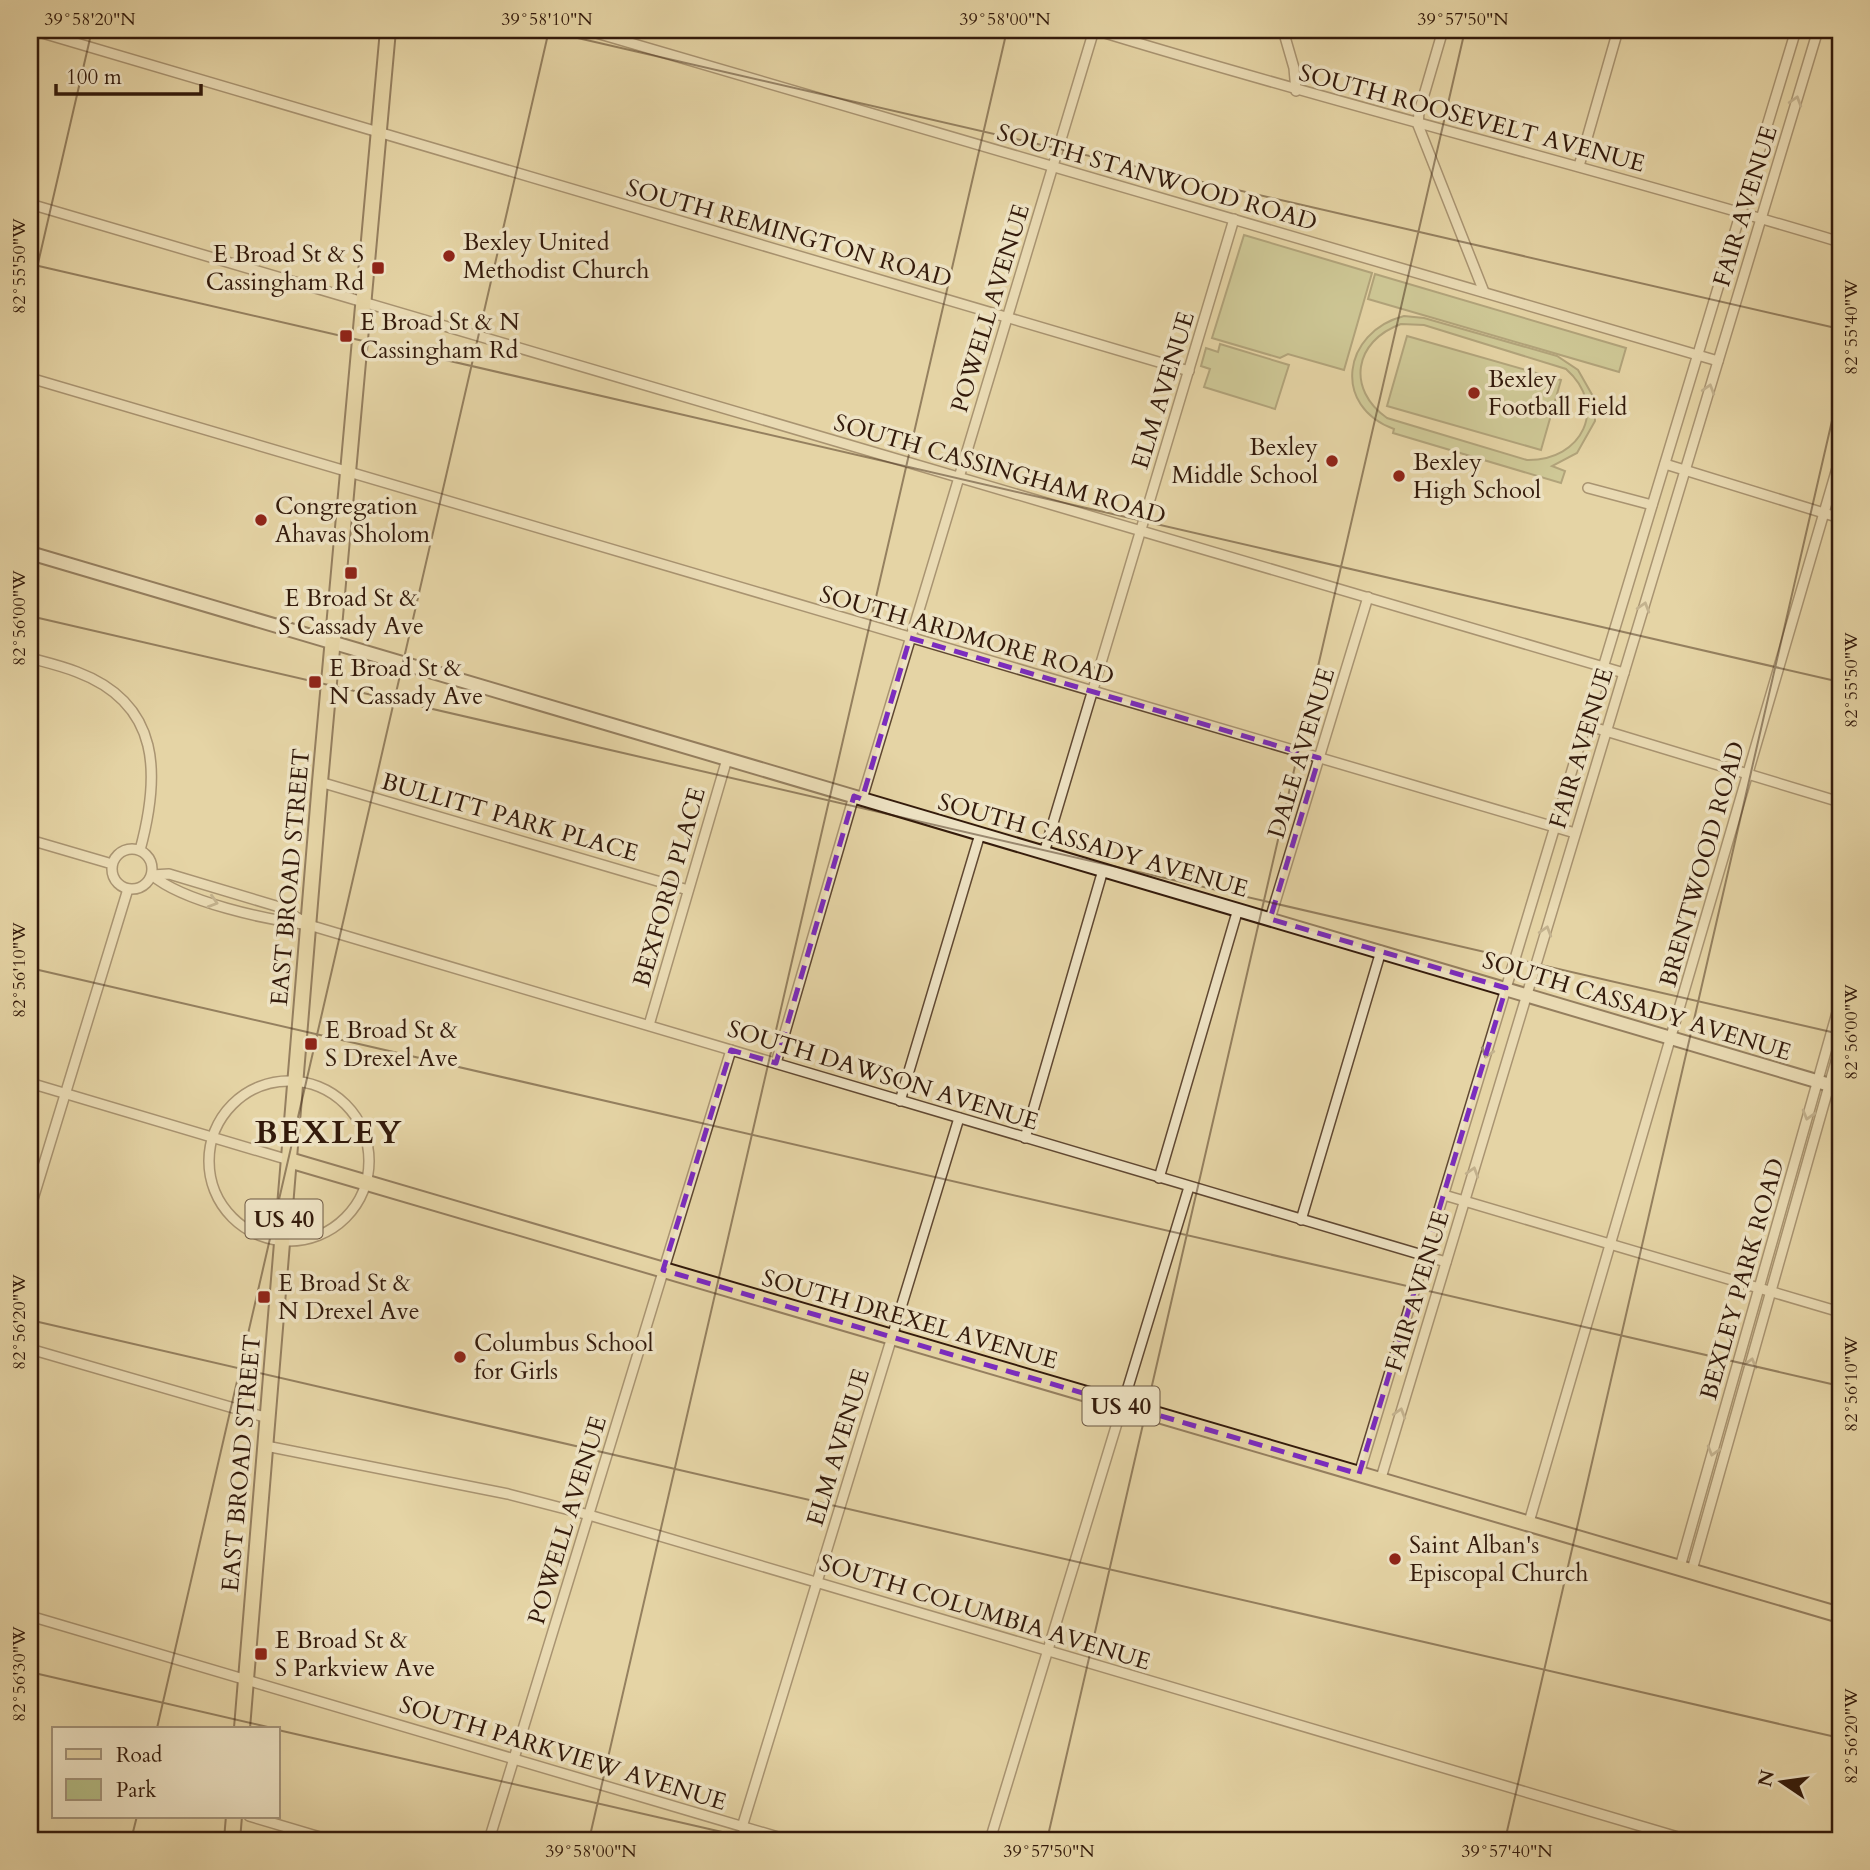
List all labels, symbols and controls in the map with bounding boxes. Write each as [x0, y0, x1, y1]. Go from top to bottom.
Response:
text: 39°58'20"N [44, 7, 136, 32]
text: 39°58'10"N [501, 7, 593, 32]
text: 39°58'00"N [959, 7, 1051, 32]
text: 39°57'50"N [1417, 7, 1509, 32]
scale bar [56, 52, 201, 96]
street label: SOUTH ROOSEVELT AVENUE [1295, 56, 1648, 181]
text: 100 m [66, 63, 122, 92]
one-way arrow [1788, 95, 1803, 107]
street label: SOUTH STANWOOD ROAD [993, 116, 1321, 239]
street label: FAIR AVENUE [1705, 122, 1786, 291]
street label: SOUTH REMINGTON ROAD [622, 171, 956, 296]
street label: POWELL AVENUE [943, 200, 1038, 416]
text: 82°55'50"W [7, 218, 32, 314]
place label: Bexley United Methodist Church [463, 226, 649, 287]
place label: E Broad St & S Cassingham Rd [206, 238, 364, 299]
marker: Bexley United Methodist Church [441, 248, 457, 264]
marker: E Broad St & S Cassingham Rd [370, 260, 386, 276]
text: 82°55'40"W [1839, 279, 1864, 375]
place label: E Broad St & N Cassingham Rd [360, 306, 520, 367]
street label: ELM AVENUE [1124, 307, 1203, 473]
marker: E Broad St & N Cassingham Rd [338, 328, 354, 344]
place label: Bexley Football Field [1488, 363, 1628, 424]
one-way arrow [1701, 384, 1716, 396]
marker: Bexley Football Field [1466, 385, 1482, 401]
street label: SOUTH CASSINGHAM ROAD [830, 406, 1170, 533]
place label: Bexley Middle School [1171, 431, 1318, 492]
place label: Bexley High School [1413, 446, 1541, 507]
marker: Bexley Middle School [1324, 453, 1340, 469]
marker: Bexley High School [1391, 468, 1407, 484]
place label: Congregation Ahavas Sholom [275, 490, 431, 551]
marker: Congregation Ahavas Sholom [253, 512, 269, 528]
marker: E Broad St & S Cassady Ave [343, 565, 359, 581]
text: 82°56'00"W [7, 570, 32, 666]
street label: SOUTH ARDMORE ROAD [816, 578, 1118, 693]
place label: E Broad St & S Cassady Ave [278, 582, 424, 643]
one-way arrow [1635, 601, 1650, 613]
text: 82°55'50"W [1839, 632, 1864, 728]
place label: E Broad St & N Cassady Ave [329, 652, 483, 713]
street label: DALE AVENUE [1260, 664, 1343, 842]
street label: FAIR AVENUE [1541, 664, 1622, 833]
marker: E Broad St & N Cassady Ave [307, 674, 323, 690]
street label: BRENTWOOD ROAD [1652, 738, 1753, 991]
street label: EAST BROAD STREET [263, 747, 318, 1007]
street label: BULLITT PARK PLACE [377, 765, 642, 870]
street label: BEXFORD PLACE [625, 784, 714, 991]
street label: SOUTH CASSADY AVENUE [934, 785, 1252, 906]
one-way arrow [207, 894, 219, 908]
text: 82°56'10"W [7, 922, 32, 1018]
one-way arrow [1538, 925, 1553, 937]
street label: SOUTH CASSADY AVENUE [1478, 944, 1795, 1069]
text: 82°56'00"W [1839, 984, 1864, 1080]
street label: SOUTH DAWSON AVENUE [723, 1012, 1042, 1139]
place label: E Broad St & S Drexel Ave [325, 1014, 458, 1075]
marker: E Broad St & S Drexel Ave [303, 1036, 319, 1052]
one-way arrow [1480, 1047, 1495, 1059]
one-way arrow [1802, 1108, 1817, 1120]
district label: BEXLEY [255, 1111, 403, 1155]
street label: BEXLEY PARK ROAD [1692, 1155, 1793, 1404]
one-way arrow [1465, 1166, 1480, 1178]
road number: US 40 [246, 1200, 322, 1238]
street label: FAIR AVENUE [1377, 1207, 1458, 1376]
street label: SOUTH DREXEL AVENUE [758, 1261, 1062, 1378]
place label: E Broad St & N Drexel Ave [278, 1267, 420, 1328]
text: 82°56'20"W [7, 1274, 32, 1370]
marker: E Broad St & N Drexel Ave [256, 1289, 272, 1305]
place label: Columbus School for Girls [474, 1327, 654, 1388]
street label: EAST BROAD STREET [214, 1333, 269, 1593]
text: 82°56'10"W [1839, 1336, 1864, 1432]
marker: Columbus School for Girls [452, 1349, 468, 1365]
one-way arrow [1742, 1357, 1757, 1369]
street label: ELM AVENUE [799, 1364, 878, 1530]
road number: US 40 [1082, 1386, 1160, 1426]
one-way arrow [1392, 1407, 1407, 1419]
street label: POWELL AVENUE [520, 1412, 615, 1628]
one-way arrow [1707, 1445, 1721, 1457]
place label: Saint Alban's Episcopal Church [1409, 1529, 1589, 1590]
street label: SOUTH COLUMBIA AVENUE [815, 1546, 1155, 1679]
marker: Saint Alban's Episcopal Church [1387, 1551, 1403, 1567]
place label: E Broad St & S Parkview Ave [275, 1624, 435, 1685]
text: 82°56'30"W [7, 1626, 32, 1722]
marker: E Broad St & S Parkview Ave [253, 1646, 269, 1662]
street label: SOUTH PARKVIEW AVENUE [395, 1688, 730, 1819]
text: 82°56'20"W [1839, 1688, 1864, 1784]
legend [52, 1727, 280, 1818]
text: Road [116, 1741, 162, 1770]
north arrow [1748, 1748, 1818, 1818]
text: N [1752, 1767, 1781, 1789]
text: Park [116, 1776, 157, 1805]
text: 39°58'00"N [545, 1839, 637, 1864]
text: 39°57'50"N [1003, 1839, 1095, 1864]
text: 39°57'40"N [1461, 1839, 1553, 1864]

